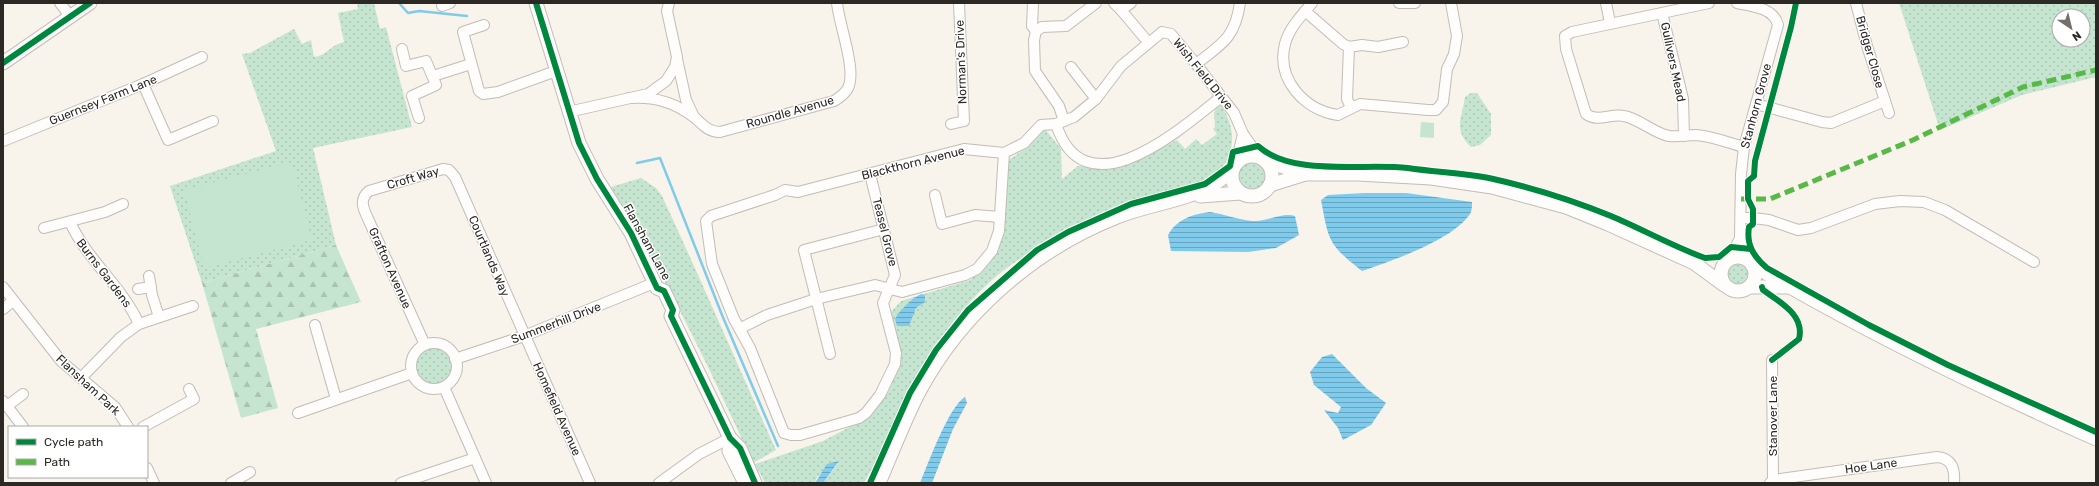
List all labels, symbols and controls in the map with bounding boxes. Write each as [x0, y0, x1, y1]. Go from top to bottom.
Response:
north arrow [2051, 8, 2091, 48]
street label: Bridger Close [1853, 14, 1887, 90]
street label: Norman's Drive [953, 19, 969, 104]
street label: Gullivers Mead [1658, 21, 1688, 103]
text: N [2069, 28, 2083, 43]
street label: Wish Field Drive [1170, 36, 1236, 113]
street label: Stanhorn Grove [1738, 62, 1774, 150]
street label: Guernsey Farm Lane [47, 72, 159, 128]
street label: Roundle Avenue [745, 93, 836, 131]
street label: Blackthorn Avenue [860, 143, 966, 183]
street label: Croft Way [385, 164, 441, 192]
street label: Teasel Grove [870, 196, 900, 268]
street label: Flansham Lane [620, 201, 674, 283]
street label: Courtlands Way [466, 213, 513, 299]
street label: Grafton Avenue [366, 225, 414, 311]
street label: Burns Gardens [74, 236, 134, 310]
street label: Summerhill Drive [509, 299, 603, 347]
street label: Flansham Park [53, 352, 124, 419]
street label: Homefield Avenue [530, 360, 584, 458]
street label: Stanover Lane [1766, 375, 1780, 456]
legend [8, 426, 148, 478]
text: Cycle path [44, 435, 103, 449]
text: Path [44, 455, 70, 469]
street label: Hoe Lane [1844, 455, 1898, 477]

